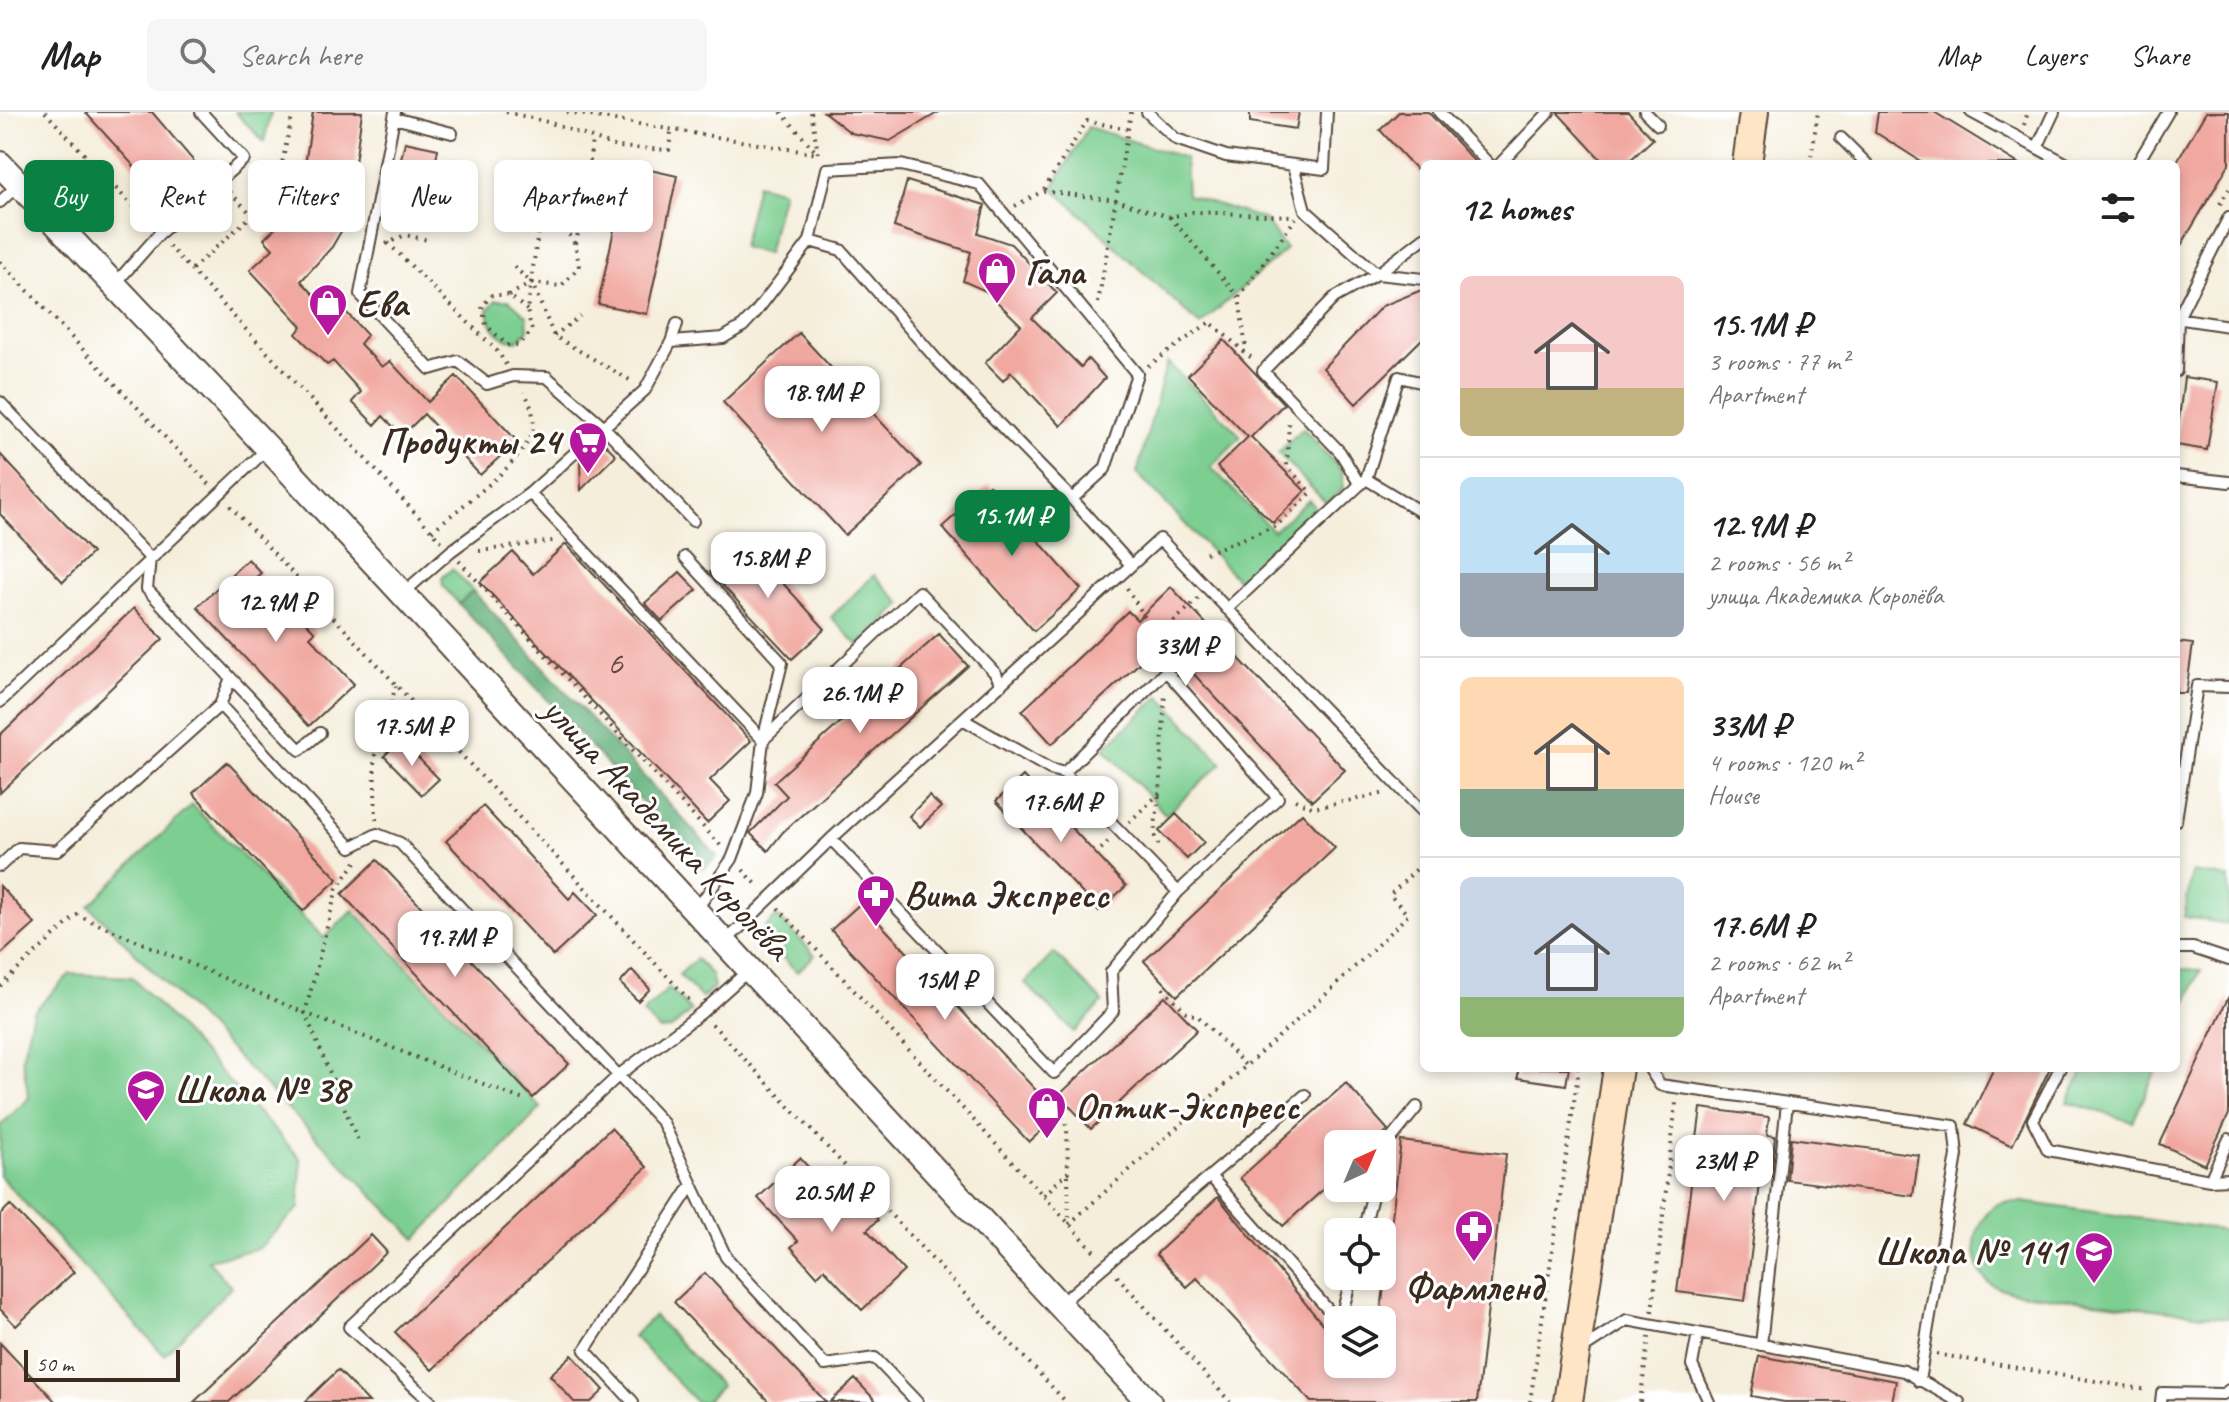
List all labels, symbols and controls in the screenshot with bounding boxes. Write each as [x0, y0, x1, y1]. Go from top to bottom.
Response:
search box [147, 19, 707, 91]
text: Map [40, 32, 99, 79]
icon: search [175, 33, 219, 77]
text: Search here [239, 36, 361, 74]
text: Map [1938, 38, 1981, 73]
text: Layers [2025, 38, 2086, 73]
text: Share [2130, 38, 2189, 73]
chip: Buy [24, 160, 114, 232]
chip: Rent [130, 160, 232, 232]
chip: Filters [248, 160, 365, 232]
chip: New [381, 160, 478, 232]
chip: Apartment [494, 160, 653, 232]
icon: filters [2096, 186, 2140, 230]
text: 12 homes [1460, 187, 1571, 230]
place label: Гала [1025, 248, 1087, 295]
shop icon: Гала [976, 250, 1018, 305]
place label: Ева [356, 280, 410, 327]
shop icon: Ева [307, 282, 349, 337]
text: 15.1M ₽ [1708, 302, 1811, 345]
icon: home [1524, 308, 1620, 404]
text: 3 rooms · 77 m² [1708, 345, 1849, 378]
pin: 18.9M ₽ [748, 366, 896, 434]
text: 18.9M ₽ [783, 375, 861, 408]
text: Apartment [1708, 378, 1804, 411]
place label: Продукты 24 [380, 418, 565, 465]
supermarket icon: Продукты 24 [567, 420, 609, 475]
pin: 15.1M ₽ [938, 490, 1086, 558]
text: 15.1M ₽ [973, 499, 1051, 532]
text: 12.9M ₽ [1708, 503, 1811, 546]
icon: home [1524, 509, 1620, 605]
pin: 15.8M ₽ [694, 532, 842, 600]
text: 15.8M ₽ [729, 541, 807, 574]
text: 2 rooms · 56 m² [1708, 546, 1849, 579]
pin: 12.9M ₽ [202, 576, 350, 644]
text: улица Академика Королёва [1708, 579, 1943, 612]
text: 12.9M ₽ [237, 585, 315, 618]
pin: 33M ₽ [1130, 620, 1242, 688]
text: 33M ₽ [1155, 629, 1217, 662]
house number: 6 [607, 641, 624, 684]
pin: 26.1M ₽ [786, 667, 934, 735]
text: 26.1M ₽ [820, 676, 900, 709]
street label: улица Академика Королёва [531, 685, 803, 971]
pin: 17.5M ₽ [338, 700, 486, 768]
text: 33M ₽ [1708, 703, 1789, 746]
text: 17.5M ₽ [373, 709, 451, 742]
icon: home [1524, 709, 1620, 805]
text: 4 rooms · 120 m² [1708, 746, 1860, 779]
pin: 17.6M ₽ [987, 776, 1135, 844]
text: House [1708, 779, 1759, 812]
text: 17.6M ₽ [1021, 785, 1101, 818]
place label: Вита Экспресс [904, 871, 1110, 918]
pharmacy icon: Вита Экспресс [855, 873, 897, 928]
text: 17.6M ₽ [1708, 903, 1812, 946]
icon: home [1524, 909, 1620, 1005]
pin: 19.7M ₽ [381, 911, 529, 979]
text: 19.7M ₽ [416, 920, 494, 953]
text: 2 rooms · 62 m² [1708, 946, 1849, 979]
pin: 15M ₽ [889, 954, 1001, 1022]
text: 15M ₽ [914, 963, 976, 996]
text: Apartment [1708, 979, 1804, 1012]
place label: Школа № 38 [174, 1066, 353, 1113]
school or university icon: Школа № 38 [125, 1068, 167, 1123]
place label: Оптик-Экспресс [1075, 1083, 1301, 1130]
shop icon: Оптик-Экспресс [1026, 1085, 1068, 1140]
north arrow [1324, 1130, 1396, 1202]
map controls [1324, 1130, 1396, 1378]
pin: 23M ₽ [1668, 1135, 1780, 1203]
text: 23M ₽ [1693, 1144, 1755, 1177]
pin: 20.5M ₽ [758, 1166, 906, 1234]
text: 20.5M ₽ [793, 1175, 871, 1208]
pharmacy icon: Фармленд [1453, 1208, 1495, 1263]
button: locate [1324, 1218, 1396, 1290]
place label: Школа № 141 [1874, 1228, 2070, 1275]
school or university icon: Школа № 141 [2073, 1230, 2115, 1285]
place label: Фармленд [1405, 1264, 1546, 1311]
button: layers [1324, 1306, 1396, 1378]
scale bar [24, 1346, 180, 1382]
text: 50 m [36, 1350, 73, 1378]

